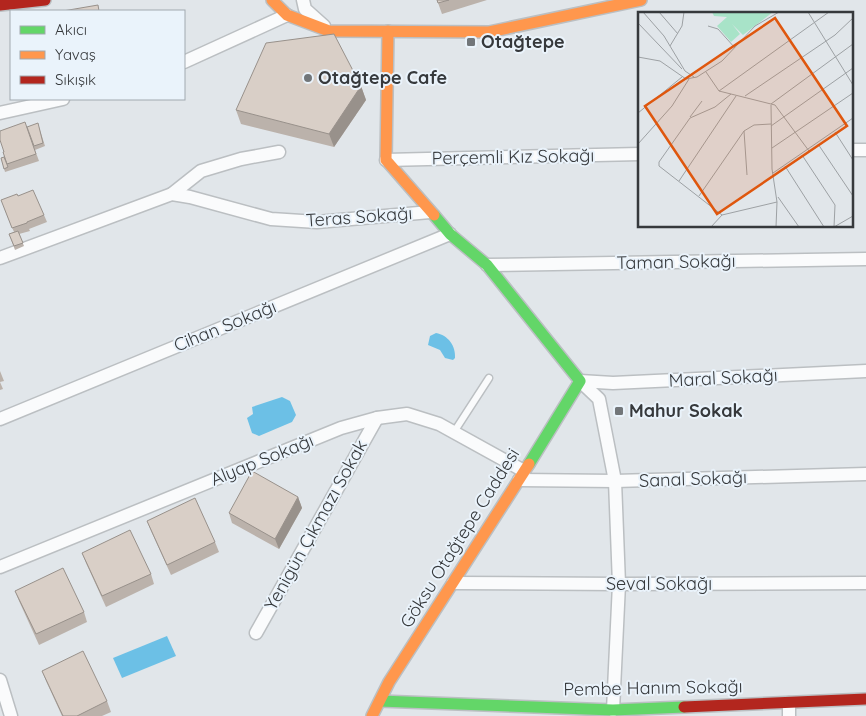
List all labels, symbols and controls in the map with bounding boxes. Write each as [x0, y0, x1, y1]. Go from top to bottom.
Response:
legend [10, 10, 185, 100]
inset map [638, 12, 854, 228]
text: Akıcı [55, 20, 87, 39]
place label: Otağtepe [481, 30, 565, 53]
marker: Otağtepe [465, 36, 477, 48]
text: Yavaş [55, 45, 96, 64]
place label: Otağtepe Cafe [318, 66, 447, 89]
text: Sıkışık [55, 70, 96, 89]
marker: Otağtepe Cafe [302, 72, 314, 84]
street label: Perçemli Kız Sokağı [432, 144, 594, 169]
street label: Teras Sokağı [305, 201, 413, 232]
street label: Taman Sokağı [616, 249, 736, 274]
street label: Cihan Sokağı [170, 295, 279, 357]
street label: Maral Sokağı [668, 363, 778, 392]
place label: Mahur Sokak [629, 399, 743, 422]
marker: Mahur Sokak [613, 405, 625, 417]
street label: Alyap Sokağı [207, 428, 317, 491]
street label: Yenigün Çıkmazı Sokak [259, 435, 372, 614]
street label: Göksu Otağtepe Caddesi [395, 444, 524, 632]
street label: Sanal Sokağı [639, 465, 747, 492]
street label: Seval Sokağı [606, 572, 712, 595]
street label: Pembe Hanım Sokağı [563, 674, 743, 701]

